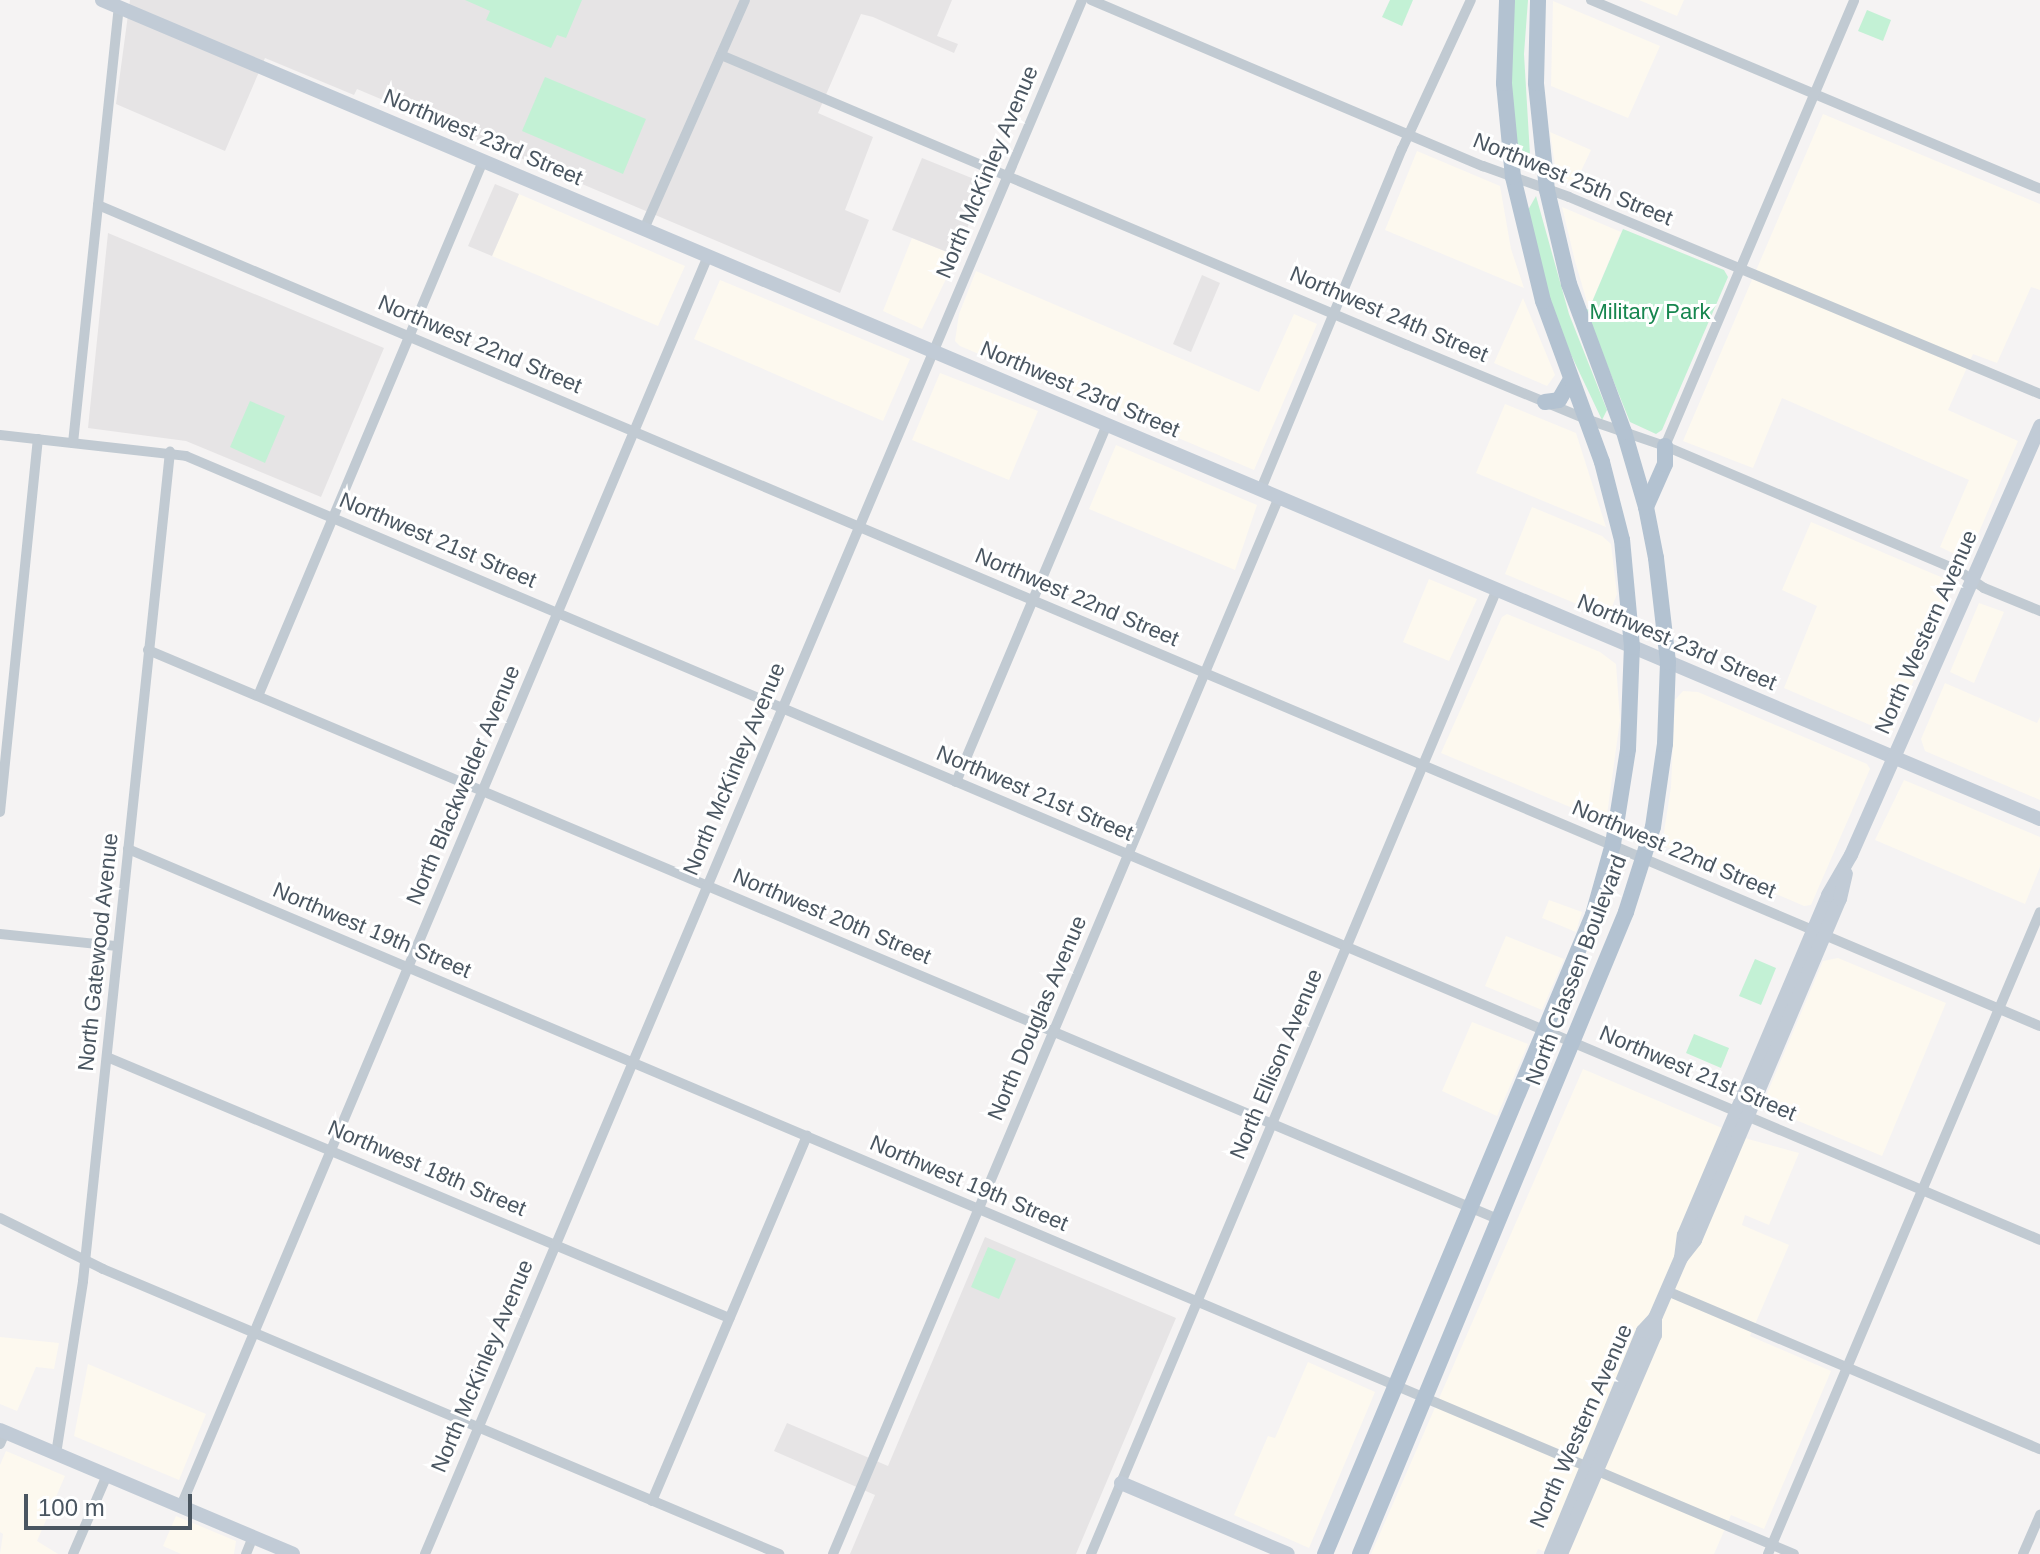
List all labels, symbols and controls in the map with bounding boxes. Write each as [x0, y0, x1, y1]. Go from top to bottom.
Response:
street label: North McKinley Avenue [930, 61, 1044, 283]
street label: Northwest 23rd Street [379, 83, 587, 191]
street label: Northwest 25th Street [1469, 127, 1677, 231]
street label: Northwest 24th Street [1286, 260, 1492, 368]
street label: Northwest 22nd Street [374, 289, 586, 399]
park label: Military Park [1589, 299, 1711, 325]
street label: Northwest 23rd Street [976, 335, 1184, 443]
street label: Northwest 21st Street [335, 487, 541, 593]
street label: North Western Avenue [1869, 525, 1983, 739]
street label: Northwest 22nd Street [971, 542, 1183, 652]
street label: Northwest 23rd Street [1573, 588, 1781, 696]
street label: North McKinley Avenue [677, 658, 791, 880]
street label: North Blackwelder Avenue [400, 661, 526, 909]
street label: Northwest 21st Street [932, 740, 1138, 846]
street label: Northwest 22nd Street [1568, 794, 1780, 904]
street label: North Gatewood Avenue [72, 831, 124, 1073]
street label: North Classen Boulevard [1520, 851, 1632, 1089]
street label: Northwest 20th Street [729, 862, 935, 970]
street label: Northwest 19th Street [269, 876, 475, 984]
street label: North Douglas Avenue [982, 911, 1092, 1125]
street label: North Ellison Avenue [1224, 964, 1328, 1164]
street label: Northwest 21st Street [1595, 1020, 1801, 1126]
street label: Northwest 18th Street [324, 1114, 530, 1222]
street label: Northwest 19th Street [866, 1129, 1072, 1237]
street label: North McKinley Avenue [425, 1255, 539, 1477]
street label: North Western Avenue [1524, 1319, 1638, 1533]
scale bar [28, 1478, 196, 1528]
text: 100 m [38, 1494, 105, 1521]

